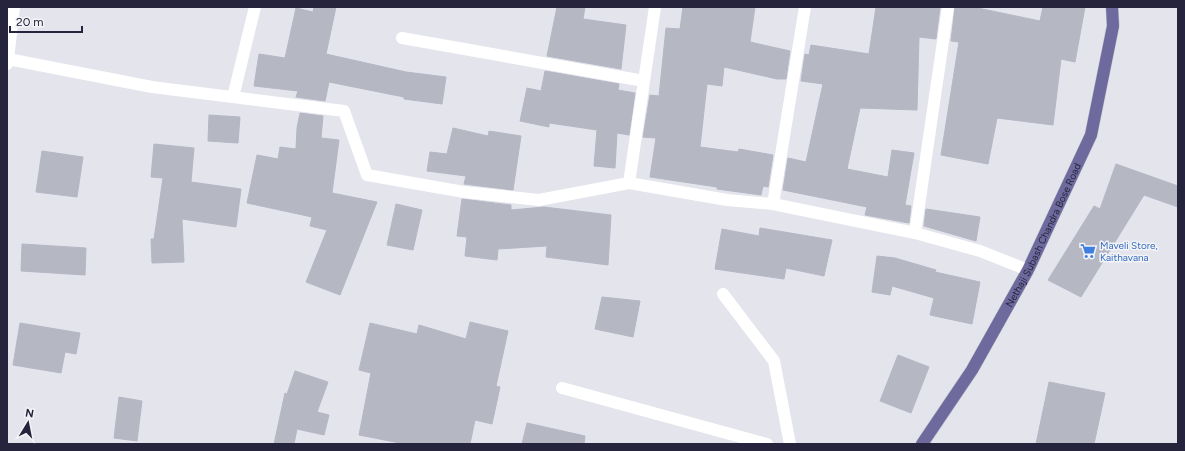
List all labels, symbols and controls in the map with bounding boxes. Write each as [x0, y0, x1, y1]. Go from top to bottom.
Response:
scale bar [10, 8, 82, 34]
text: 20 m [16, 15, 44, 29]
street label: Nethaji Subash Chandra Bose Road [1003, 161, 1084, 309]
place label: Maveli Store, Kaithavana [1100, 239, 1158, 264]
supermarket icon: Maveli Store, Kaithavana [1079, 242, 1097, 260]
north arrow [8, 403, 48, 443]
text: N [24, 407, 35, 421]

